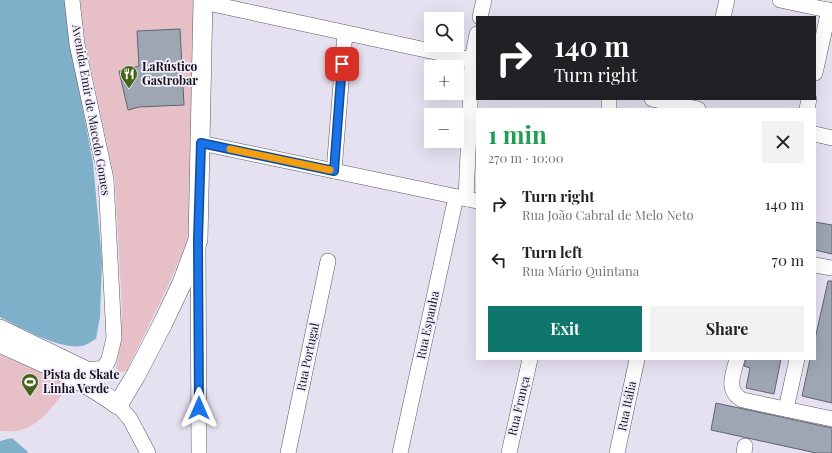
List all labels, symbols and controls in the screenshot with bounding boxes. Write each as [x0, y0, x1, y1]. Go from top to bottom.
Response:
map controls [424, 12, 464, 148]
button: search [424, 12, 464, 52]
street label: Avenida Emir de Macedo Gomes [69, 22, 115, 197]
text: 140 m [554, 27, 629, 64]
icon: right [488, 32, 540, 84]
pin [325, 47, 359, 81]
icon: arrive [331, 53, 353, 75]
place label: LaRústico Gastrobar [142, 58, 198, 88]
button: + [424, 60, 464, 100]
text: Turn right [554, 63, 637, 87]
restaurant icon: LaRústico Gastrobar [119, 64, 139, 89]
button: − [424, 108, 464, 148]
text: 1 min [488, 118, 547, 150]
button: close [762, 121, 804, 163]
text: 270 m · 10:00 [488, 149, 564, 166]
text: Turn right [522, 186, 595, 206]
icon: right [488, 193, 510, 215]
text: 140 m [765, 194, 804, 214]
text: Rua João Cabral de Melo Neto [522, 206, 694, 223]
text: Turn left [522, 242, 583, 262]
icon: left [488, 249, 510, 271]
text: 70 m [772, 250, 804, 270]
text: Rua Mário Quintana [522, 262, 639, 279]
street label: Rua Espanha [412, 289, 442, 360]
button: Exit [488, 306, 642, 352]
button: Share [650, 306, 804, 352]
street label: Rua Portugal [292, 321, 322, 392]
place label: Pista de Skate Linha Verde [43, 366, 120, 396]
sports icon: Pista de Skate Linha Verde [20, 372, 40, 397]
street label: Rua França [503, 374, 533, 437]
street label: Rua Itália [613, 379, 639, 432]
position arrow [178, 387, 220, 429]

